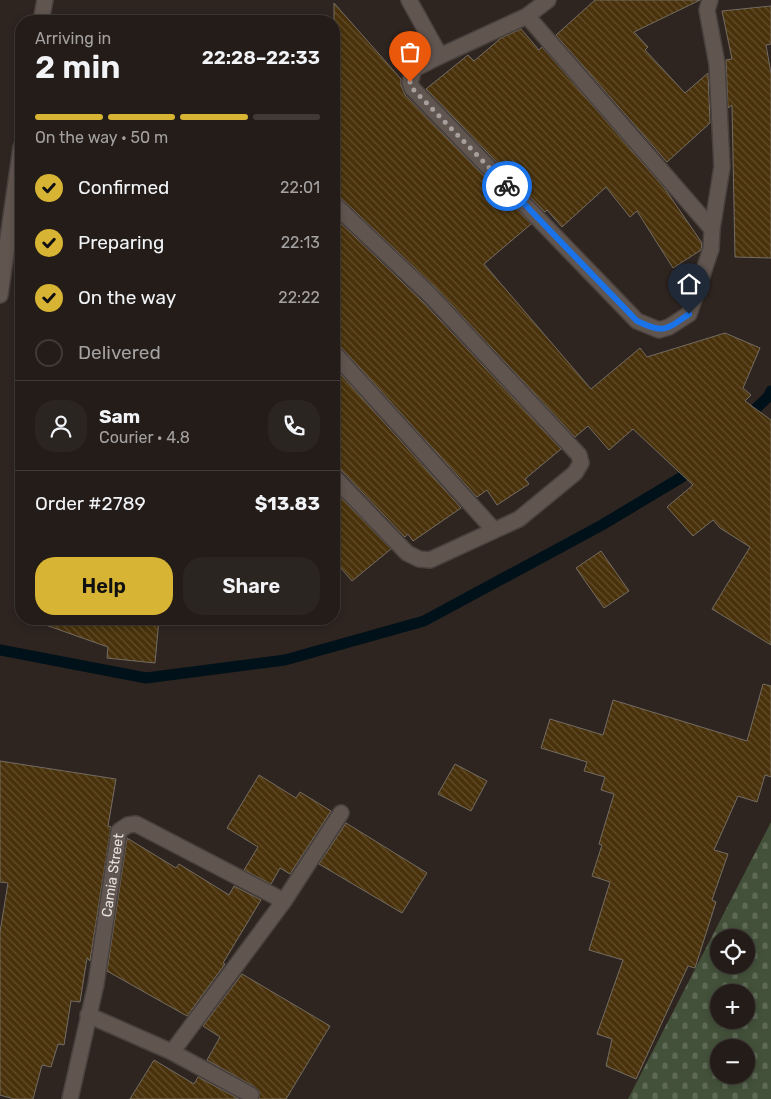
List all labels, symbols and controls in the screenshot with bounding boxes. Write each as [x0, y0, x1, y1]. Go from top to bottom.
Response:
text: Arriving in [35, 29, 111, 48]
pin [389, 31, 431, 82]
icon: bag [396, 38, 424, 66]
text: 22:28–22:33 [202, 46, 320, 69]
text: 2 min [35, 48, 120, 86]
text: On the way · 50 m [35, 128, 168, 147]
courier [482, 161, 532, 211]
icon: bike [493, 172, 521, 200]
icon: check [35, 174, 63, 202]
text: Confirmed [78, 176, 169, 199]
text: 22:01 [280, 178, 320, 197]
icon: check [35, 229, 63, 257]
text: Preparing [78, 231, 164, 254]
text: 22:13 [281, 233, 320, 252]
pin [668, 263, 710, 314]
icon: home [675, 270, 703, 298]
icon: check [35, 284, 63, 312]
text: On the way [78, 286, 176, 309]
text: 22:22 [278, 288, 320, 307]
text: Delivered [78, 341, 161, 364]
button: person [35, 400, 87, 452]
button: phone [268, 400, 320, 452]
text: Sam [99, 405, 140, 428]
text: Courier · 4.8 [99, 428, 190, 447]
text: Order #2789 [35, 492, 146, 515]
text: $13.83 [255, 492, 320, 515]
button: Help [35, 557, 173, 615]
button: Share [183, 557, 320, 615]
street label: Camia Street [98, 832, 127, 918]
map controls [710, 929, 755, 1084]
button: locate [710, 929, 755, 974]
button: + [710, 984, 755, 1029]
button: − [710, 1039, 755, 1084]

